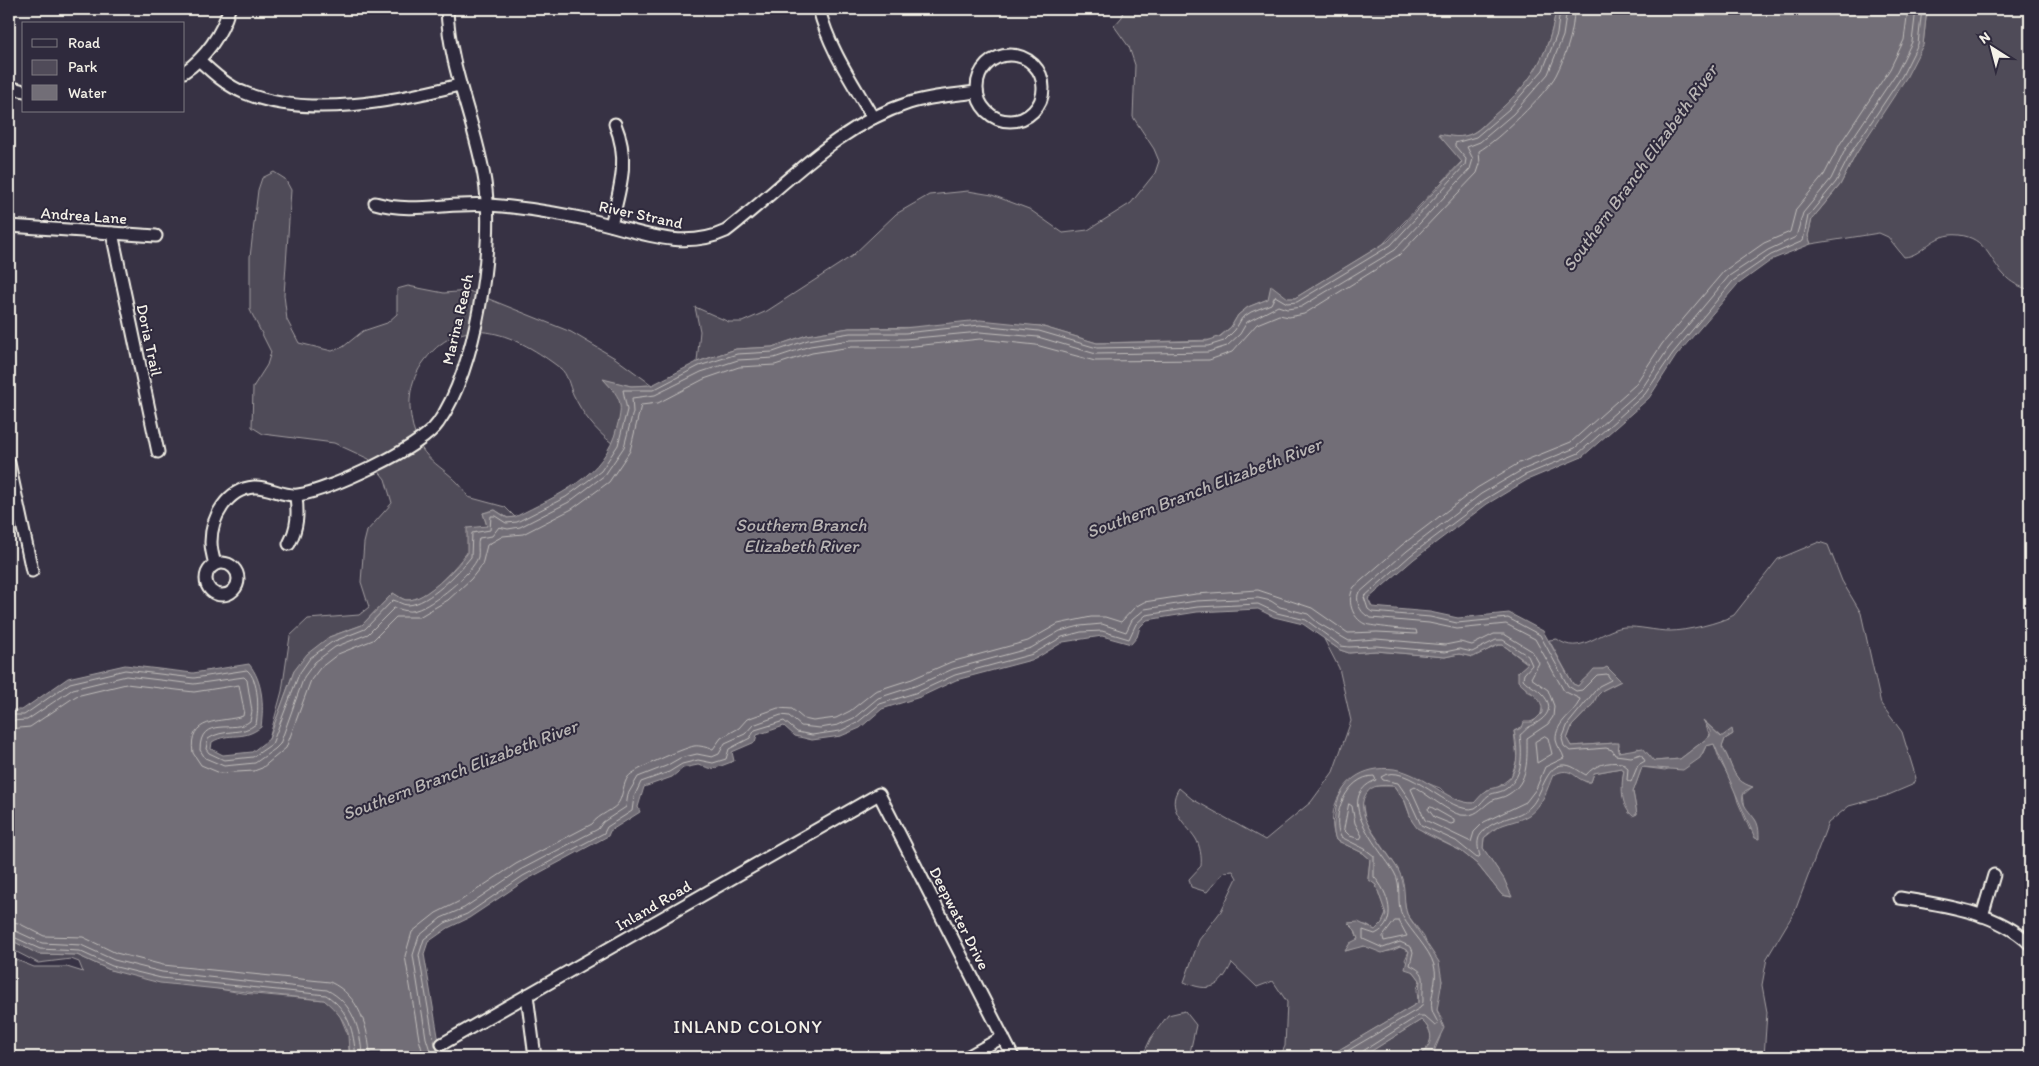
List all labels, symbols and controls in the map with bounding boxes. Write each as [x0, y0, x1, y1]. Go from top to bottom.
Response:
legend [22, 22, 185, 112]
north arrow [1966, 22, 2016, 72]
text: N [1976, 28, 1993, 48]
text: Road [68, 34, 101, 52]
text: Park [68, 58, 98, 76]
water label: Southern Branch Elizabeth River [1558, 59, 1723, 275]
text: Water [68, 84, 107, 102]
street label: River Strand [597, 196, 685, 233]
street label: Andrea Lane [40, 203, 128, 228]
street label: Marina Reach [438, 271, 477, 367]
street label: Doria Trail [133, 302, 167, 378]
water label: Southern Branch Elizabeth River [1083, 432, 1326, 543]
water label: Southern Branch Elizabeth River [736, 514, 867, 557]
water label: Southern Branch Elizabeth River [339, 714, 582, 825]
street label: Deepwater Drive [925, 864, 994, 973]
street label: Inland Road [612, 876, 695, 935]
district label: INLAND COLONY [673, 1016, 823, 1038]

